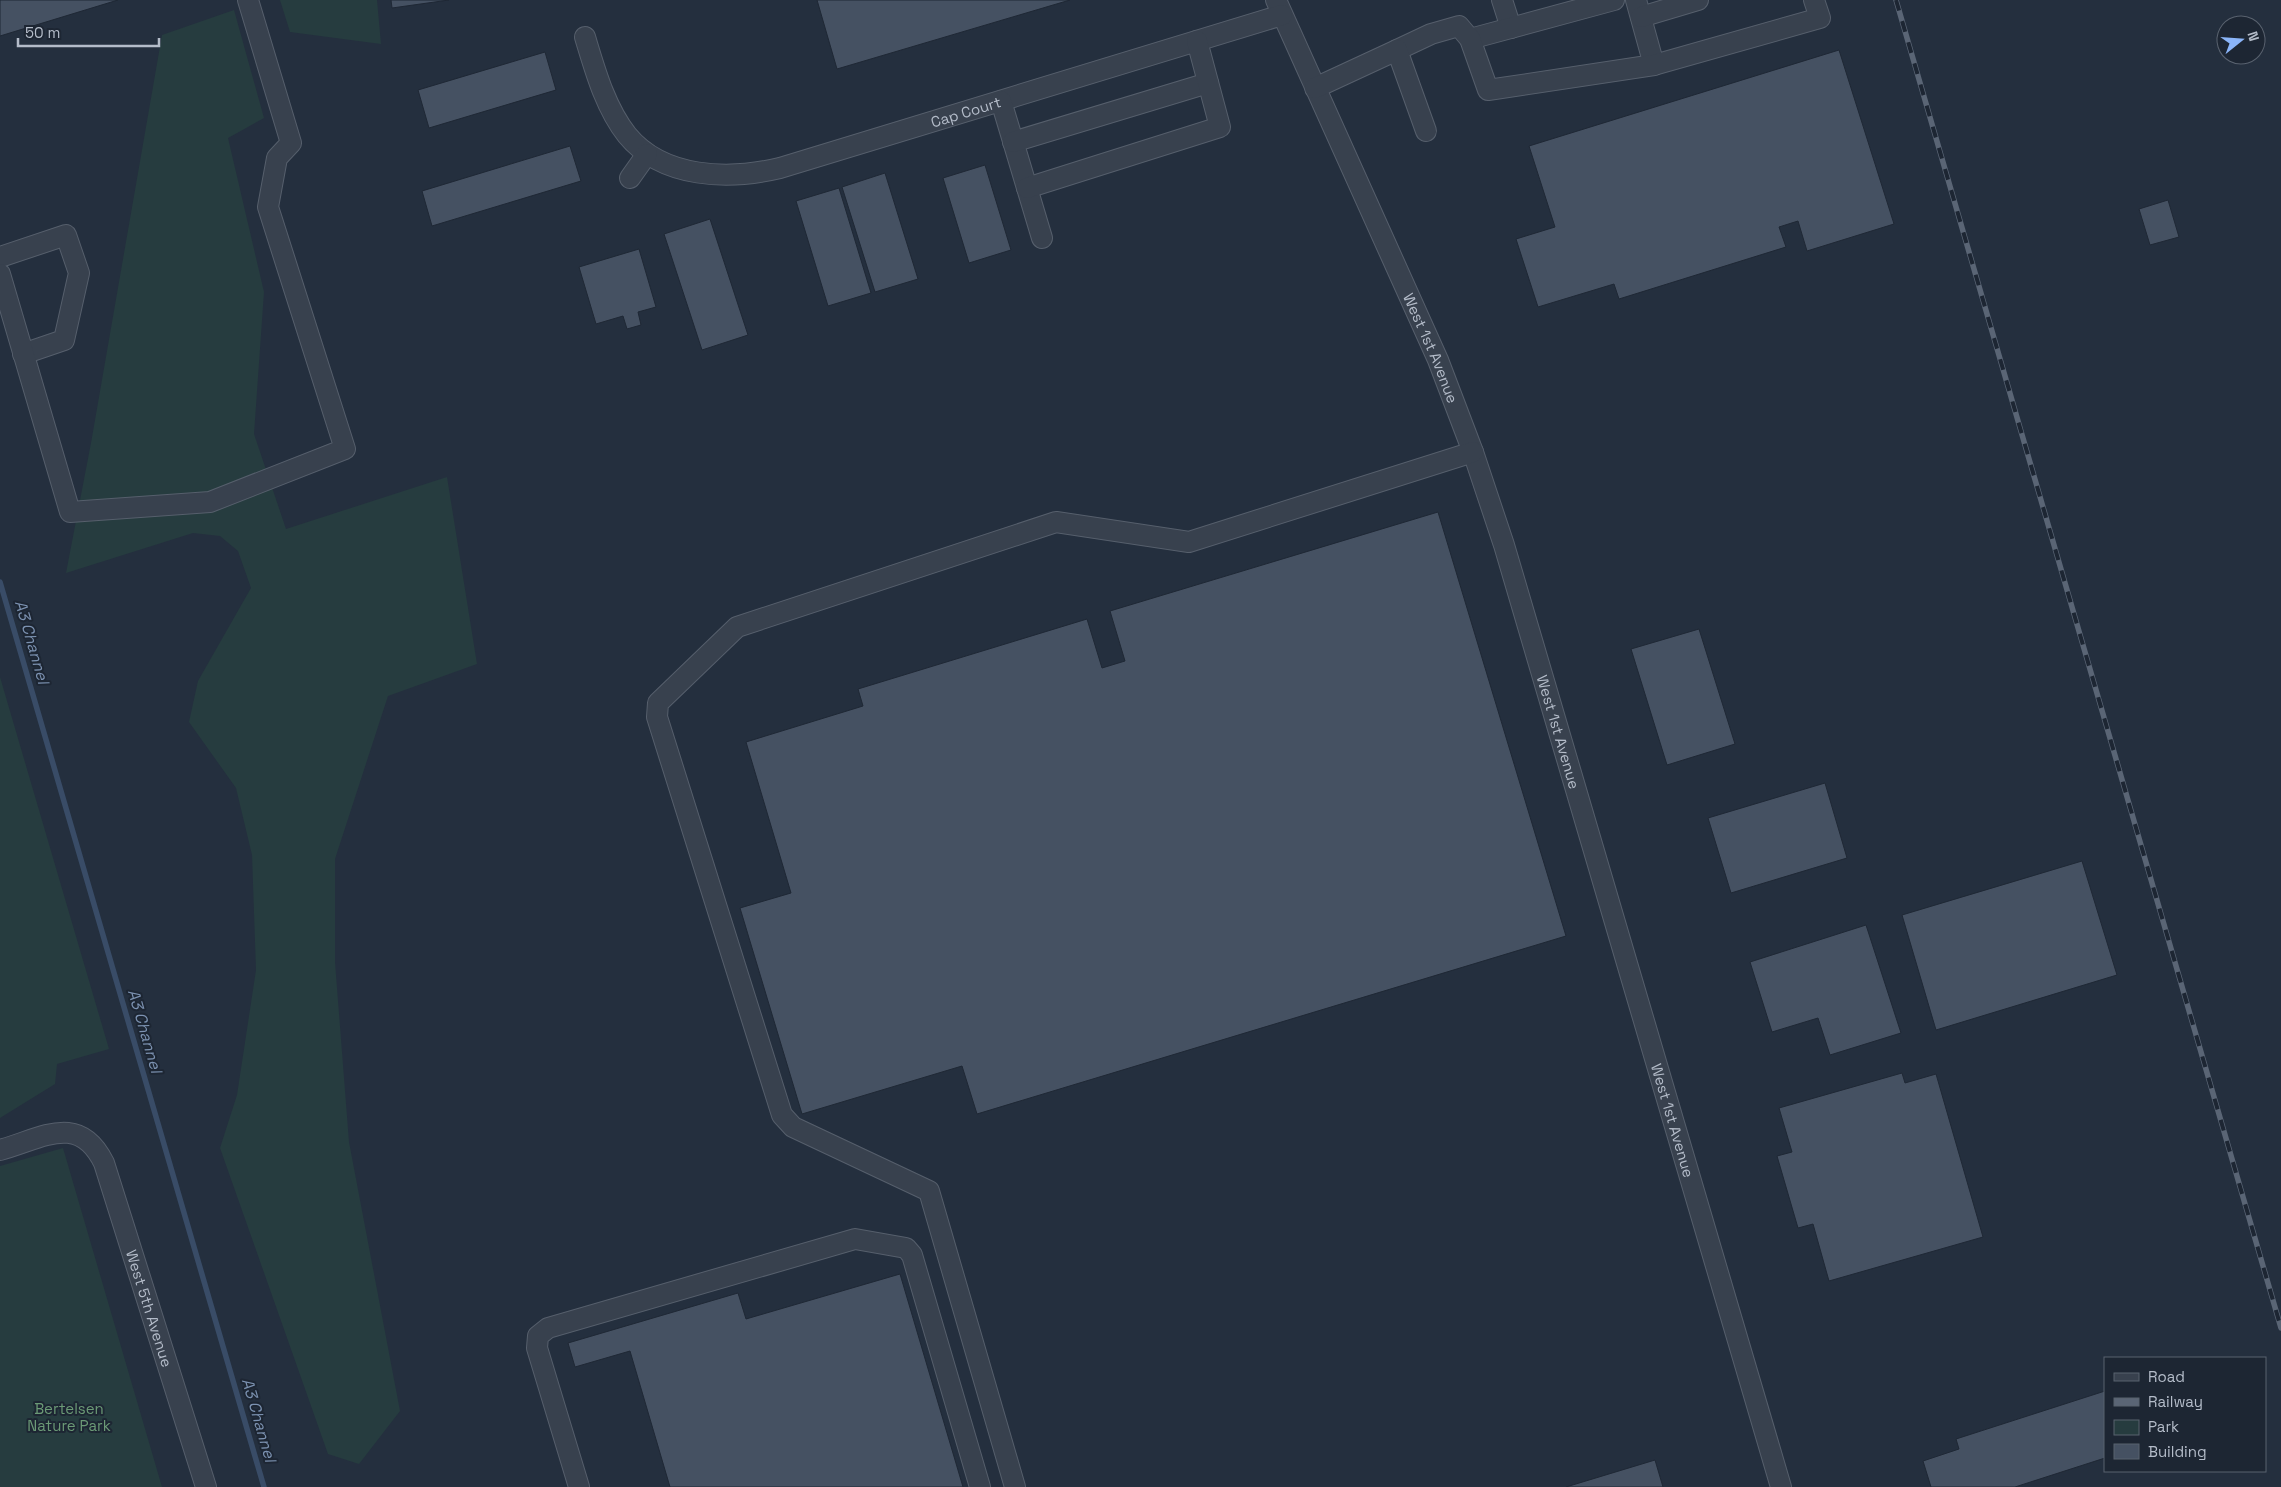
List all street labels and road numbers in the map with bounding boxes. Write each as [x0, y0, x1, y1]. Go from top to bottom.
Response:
street label: Cap Court [928, 92, 1003, 131]
street label: West 1st Avenue [1399, 290, 1463, 406]
street label: West 1st Avenue [1533, 673, 1585, 791]
street label: West 1st Avenue [1647, 1061, 1699, 1180]
street label: West 5th Avenue [122, 1247, 177, 1369]

